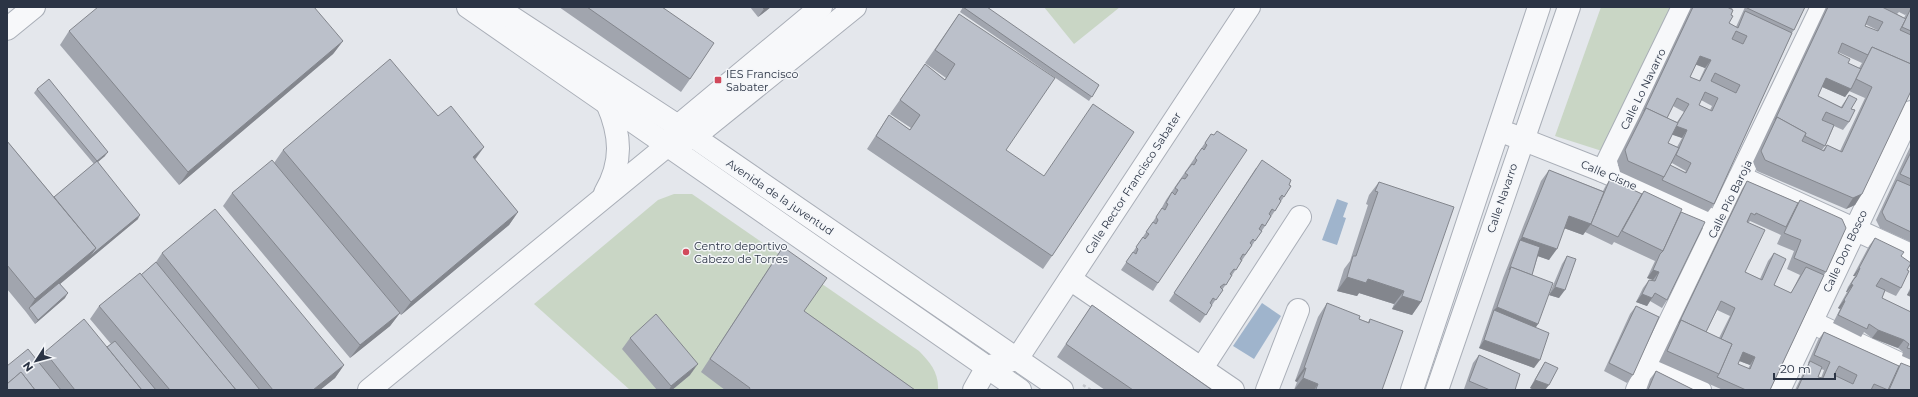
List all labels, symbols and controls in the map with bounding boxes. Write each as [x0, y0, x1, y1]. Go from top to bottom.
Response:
street label: Calle Lo Navarro [1617, 46, 1669, 132]
place label: IES Francisco Sabater [726, 67, 799, 94]
marker: IES Francisco Sabater [713, 75, 723, 85]
street label: Calle Rector Francisco Sabater [1082, 109, 1184, 257]
street label: Avenida de la juventud [724, 156, 836, 238]
street label: Calle Cisne [1579, 157, 1640, 193]
street label: Calle Pío Baroja [1705, 157, 1755, 241]
street label: Calle Navarro [1484, 161, 1520, 235]
street label: Calle Don Bosco [1820, 207, 1870, 295]
place label: Centro deportivo Cabezo de Torres [694, 239, 788, 266]
marker: Centro deportivo Cabezo de Torres [681, 247, 691, 257]
north arrow [16, 341, 56, 381]
scale bar [1774, 355, 1835, 381]
text: N [20, 359, 36, 375]
text: 20 m [1780, 361, 1811, 376]

